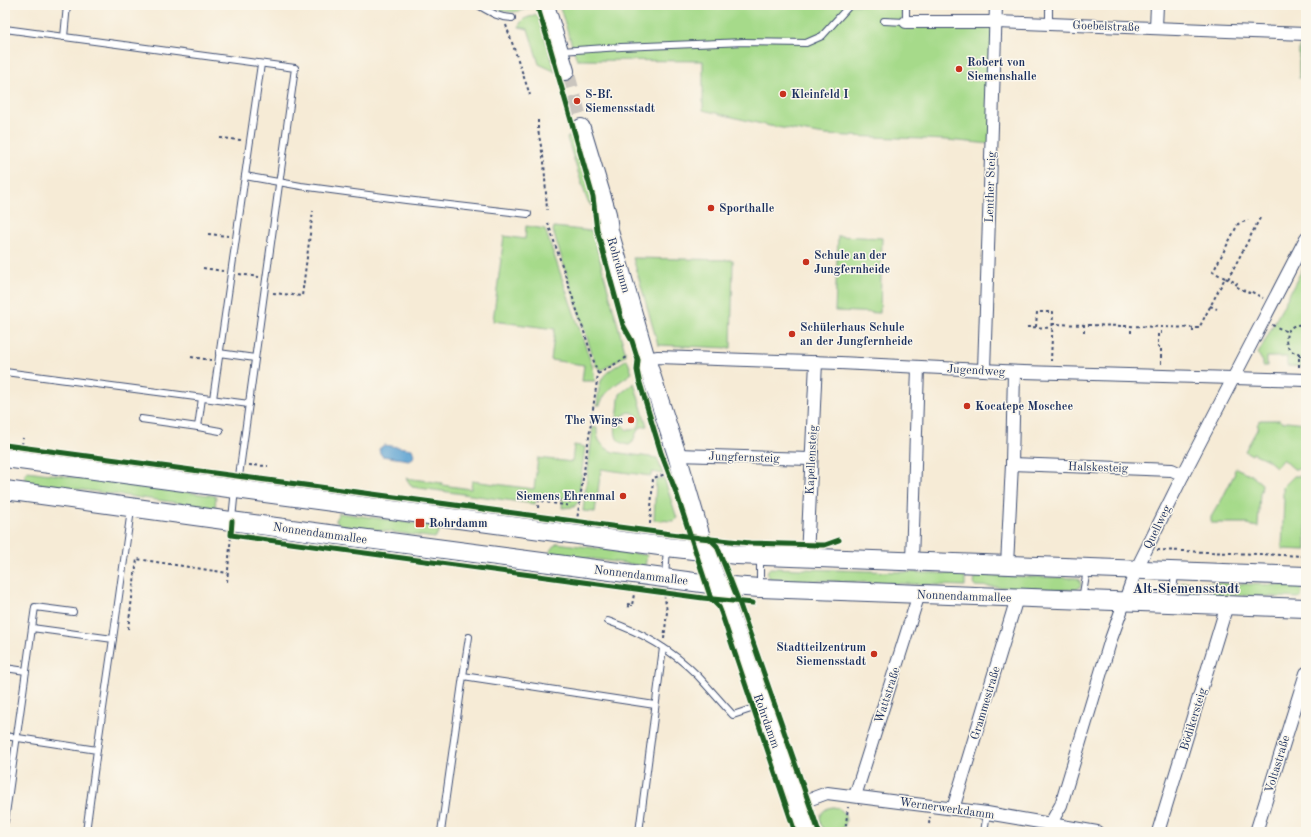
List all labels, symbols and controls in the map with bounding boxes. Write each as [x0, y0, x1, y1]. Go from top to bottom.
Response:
street label: Goebelstraße [1072, 20, 1140, 34]
place label: Robert von Siemenshalle [967, 57, 1037, 83]
marker: Robert von Siemenshalle [954, 64, 964, 74]
place label: S-Bf. Siemensstadt [585, 89, 656, 115]
marker: Kleinfeld I [778, 89, 788, 99]
place label: Kleinfeld I [791, 89, 848, 101]
marker: S-Bf. Siemensstadt [572, 96, 582, 106]
street label: Lenther Steig [984, 151, 998, 223]
marker: Sporthalle [706, 203, 716, 213]
place label: Sporthalle [719, 203, 775, 215]
street label: Rohrdamm [604, 236, 632, 295]
place label: Schule an der Jungfernheide [814, 250, 891, 276]
marker: Schule an der Jungfernheide [801, 257, 811, 267]
place label: Schülerhaus Schule an der Jungfernheide [800, 322, 913, 348]
marker: Schülerhaus Schule an der Jungfernheide [787, 329, 797, 339]
street label: Jugendweg [946, 363, 1006, 379]
marker: Kocatepe Moschee [962, 401, 972, 411]
place label: Kocatepe Moschee [975, 401, 1073, 413]
place label: The Wings [564, 415, 623, 427]
marker: The Wings [626, 415, 636, 425]
street label: Kapellensteig [804, 424, 820, 495]
street label: Jungfernsteig [708, 451, 780, 465]
street label: Halskesteig [1068, 461, 1129, 475]
place label: Siemens Ehrenmal [516, 491, 615, 503]
marker: Siemens Ehrenmal [618, 491, 628, 501]
street label: Quellweg [1142, 503, 1174, 551]
marker: Rohrdamm [414, 517, 426, 529]
place label: Rohrdamm [429, 518, 488, 530]
street label: Nonnendammallee [272, 521, 368, 547]
street label: Nonnendammallee [593, 564, 689, 588]
district label: Alt-Siemensstadt [1132, 582, 1240, 596]
street label: Nonnendammallee [916, 589, 1012, 605]
place label: Stadtteilzentrum Siemensstadt [776, 642, 867, 668]
marker: Stadtteilzentrum Siemensstadt [869, 649, 879, 659]
street label: Wattstraße [873, 665, 903, 725]
street label: Grammestraße [969, 665, 1003, 741]
street label: Bödikersteig [1179, 686, 1209, 752]
street label: Rohrdamm [751, 692, 782, 751]
street label: Voltastraße [1264, 734, 1293, 795]
street label: Wernerwerkdamm [899, 796, 996, 822]

